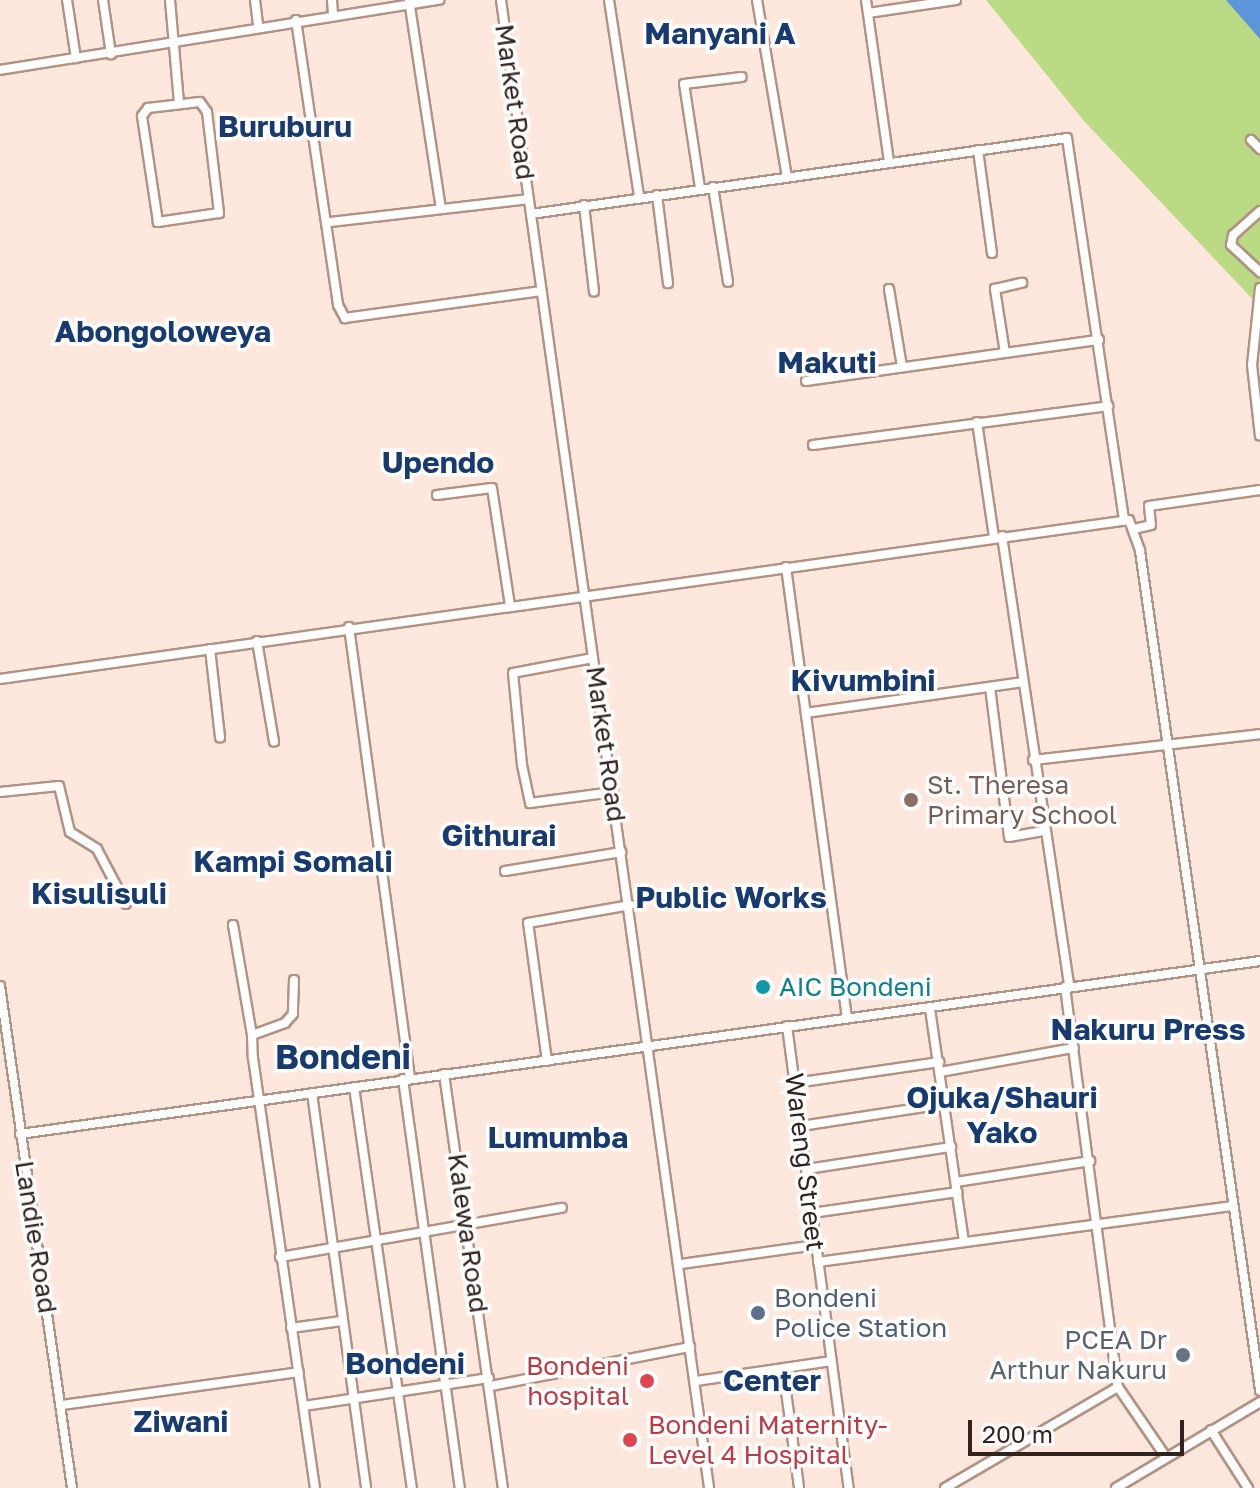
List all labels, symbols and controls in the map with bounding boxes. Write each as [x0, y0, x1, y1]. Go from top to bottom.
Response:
district label: Manyani A [644, 15, 796, 51]
street label: Market Road [489, 22, 541, 182]
district label: Buruburu [218, 108, 352, 144]
district label: Abongoloweya [55, 313, 271, 349]
district label: Makuti [777, 344, 877, 380]
district label: Upendo [382, 444, 494, 480]
district label: Kivumbini [790, 662, 936, 698]
street label: Market Road [580, 664, 632, 824]
place label: St. Theresa Primary School [927, 769, 1117, 830]
marker: St. Theresa Primary School [902, 791, 920, 809]
district label: Githurai [441, 817, 557, 853]
district label: Kampi Somali [193, 843, 393, 879]
district label: Kisulisuli [31, 875, 167, 911]
district label: Public Works [635, 879, 827, 915]
place label: AIC Bondeni [779, 971, 932, 1003]
marker: AIC Bondeni [754, 978, 772, 996]
district label: Nakuru Press [1050, 1011, 1246, 1047]
district label: Bondeni [275, 1037, 411, 1077]
street label: Wareng Street [779, 1071, 831, 1253]
district label: Ojuka/Shauri Yako [906, 1079, 1098, 1150]
district label: Lumumba [488, 1119, 628, 1155]
street label: Kalewa Road [441, 1151, 495, 1315]
street label: Landie Road [9, 1159, 63, 1315]
place label: Bondeni Police Station [774, 1282, 947, 1344]
marker: Bondeni Police Station [749, 1304, 767, 1322]
place label: PCEA Dr Arthur Nakuru [989, 1324, 1167, 1386]
district label: Bondeni [345, 1345, 465, 1381]
marker: PCEA Dr Arthur Nakuru [1174, 1346, 1192, 1364]
place label: Bondeni hospital [526, 1350, 629, 1412]
district label: Center [723, 1362, 821, 1398]
marker: Bondeni hospital [636, 1370, 658, 1392]
district label: Ziwani [133, 1403, 229, 1439]
scale bar [972, 1404, 1188, 1454]
place label: Bondeni Maternity- Level 4 Hospital [648, 1409, 888, 1470]
text: 200 m [982, 1419, 1053, 1448]
marker: Bondeni Maternity- Level 4 Hospital [619, 1429, 641, 1451]

